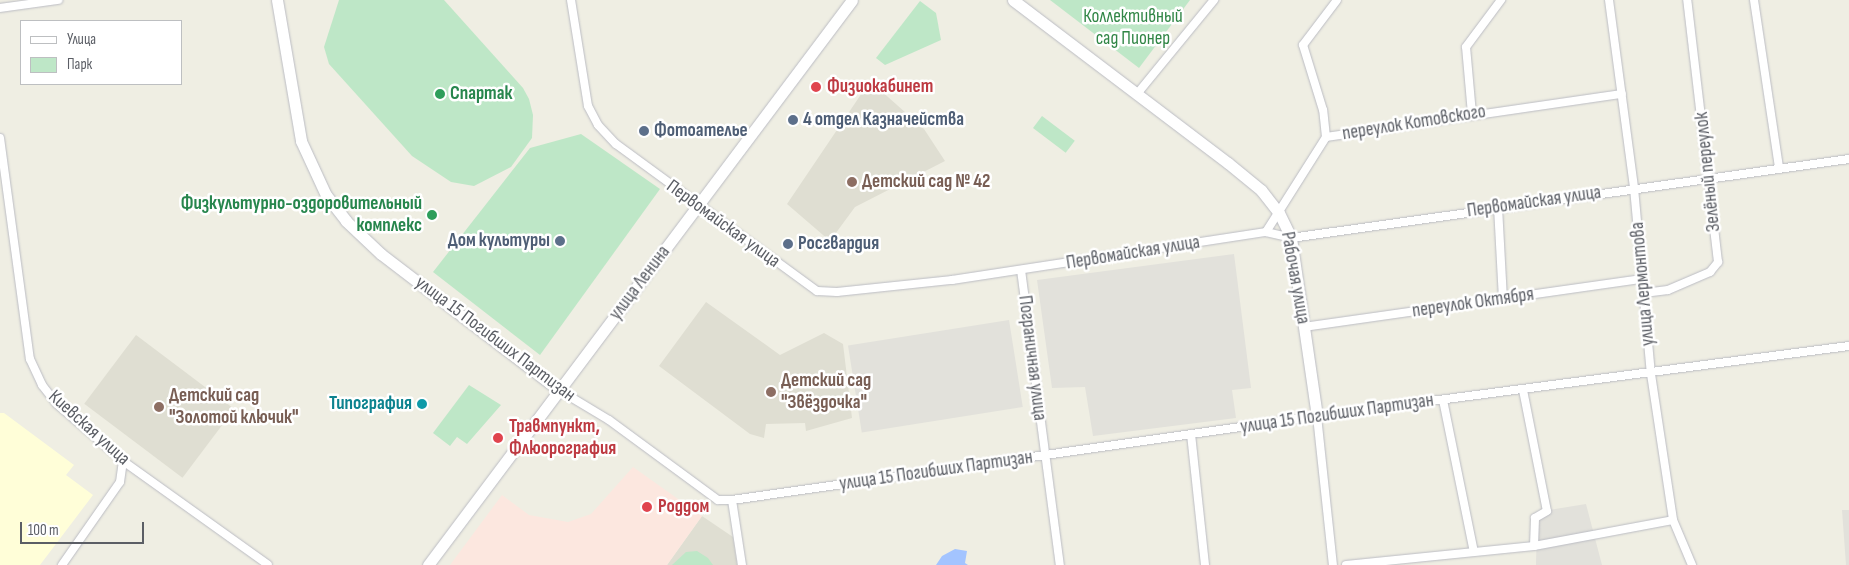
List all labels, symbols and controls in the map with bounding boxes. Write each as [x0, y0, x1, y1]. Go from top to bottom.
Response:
park label: Коллективный сад Пионер [1083, 6, 1183, 50]
legend [20, 20, 182, 85]
text: Улица [67, 30, 96, 49]
text: Парк [67, 55, 92, 74]
place label: Физиокабинет [827, 76, 933, 98]
marker: Физиокабинет [809, 80, 823, 94]
place label: Спартак [450, 83, 512, 105]
marker: Спартак [434, 88, 446, 100]
street label: переулок Котовского [1341, 100, 1487, 146]
place label: 4 отдел Казначейства [803, 109, 964, 131]
street label: Зелёный переулок [1690, 111, 1726, 233]
marker: 4 отдел Казначейства [787, 114, 799, 126]
place label: Фотоателье [654, 120, 748, 142]
marker: Фотоателье [638, 125, 650, 137]
place label: Детский сад № 42 [862, 171, 990, 193]
street label: Первомайская улица [662, 175, 784, 273]
marker: Детский сад № 42 [846, 176, 858, 188]
street label: Первомайская улица [1466, 181, 1602, 223]
place label: Физкультурно-оздоровительный комплекс [181, 193, 422, 237]
marker: Физкультурно-оздоровительный комплекс [426, 209, 438, 221]
street label: улица Лермонтова [1626, 221, 1660, 347]
place label: Дом культуры [448, 230, 550, 252]
street label: Рабочая улица [1276, 230, 1314, 326]
street label: Первомайская улица [1065, 231, 1201, 275]
place label: Росгвардия [798, 233, 879, 255]
marker: Дом культуры [554, 235, 566, 247]
marker: Росгвардия [782, 238, 794, 250]
street label: улица Ленина [605, 241, 675, 325]
street label: улица 15 Погибших Партизан [410, 271, 580, 407]
street label: переулок Октября [1411, 283, 1535, 323]
street label: Пограничная улица [1013, 294, 1051, 422]
place label: Детский сад "Звёздочка" [781, 370, 871, 414]
place label: Детский сад "Золотой ключик" [169, 385, 299, 429]
street label: Киевская улица [44, 386, 134, 470]
marker: Детский сад "Звёздочка" [765, 386, 777, 398]
street label: улица 15 Погибших Партизан [1239, 389, 1435, 439]
place label: Типография [329, 393, 412, 415]
marker: Типография [416, 398, 428, 410]
marker: Детский сад "Золотой ключик" [153, 401, 165, 413]
place label: Травмпункт, Флюорография [509, 416, 616, 460]
marker: Травмпункт, Флюорография [491, 431, 505, 445]
street label: улица 15 Погибших Партизан [838, 446, 1034, 496]
place label: Роддом [658, 496, 709, 518]
marker: Роддом [640, 500, 654, 514]
scale bar [22, 512, 146, 544]
text: 100 m [28, 521, 59, 540]

